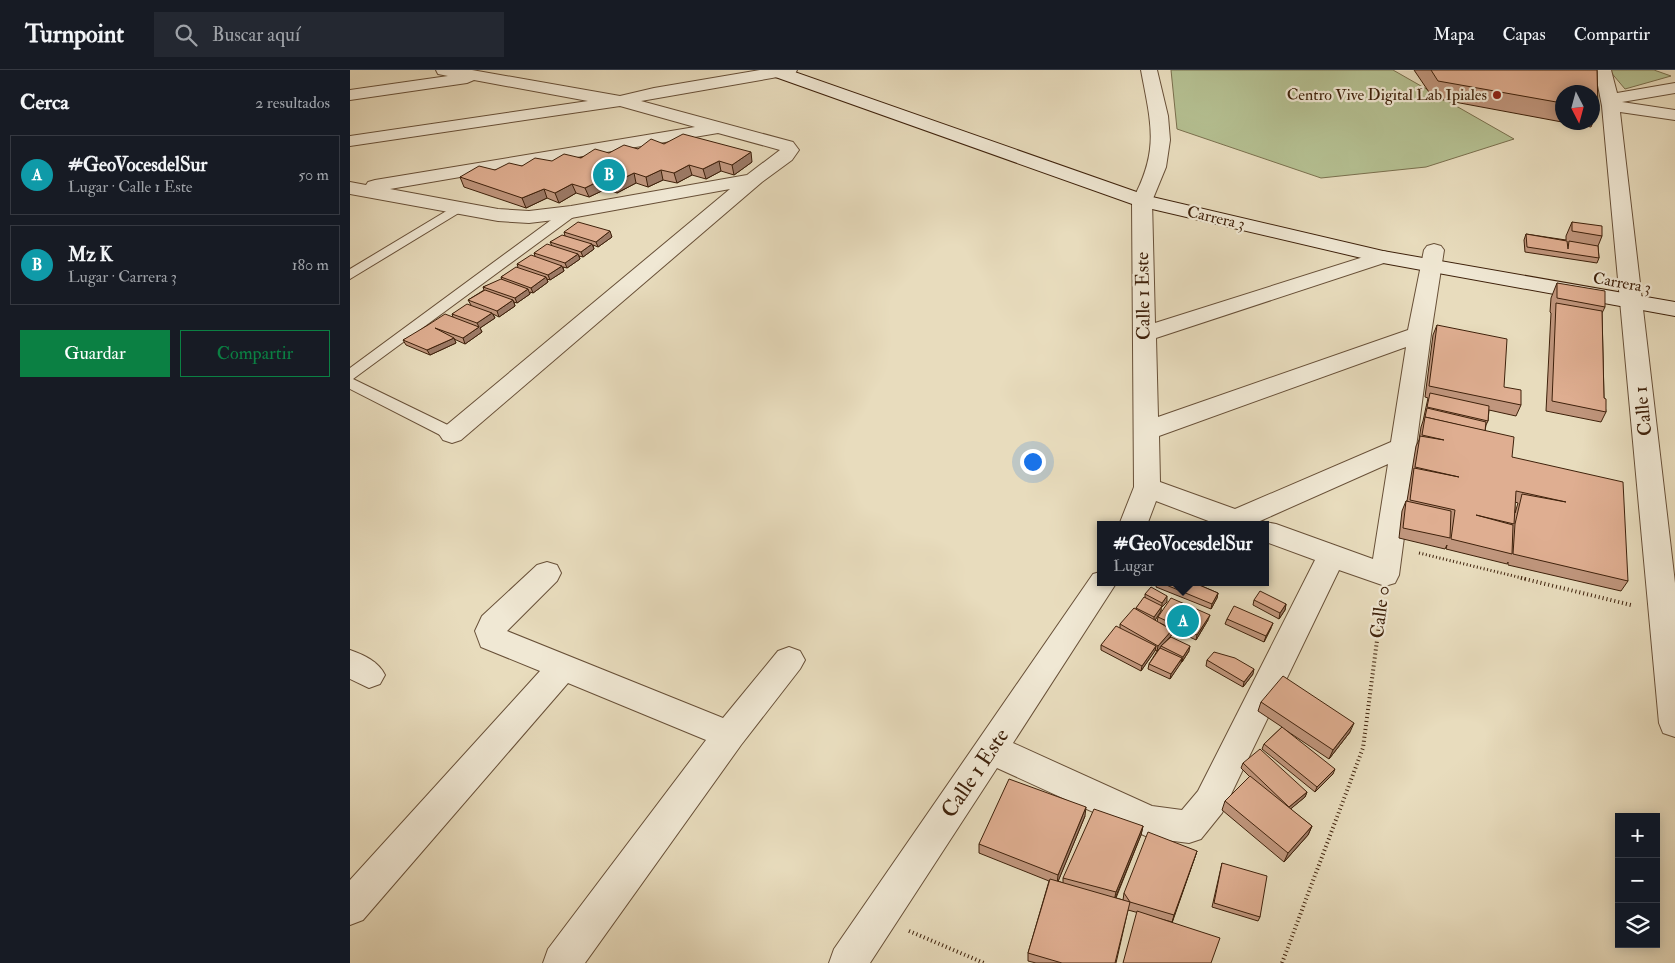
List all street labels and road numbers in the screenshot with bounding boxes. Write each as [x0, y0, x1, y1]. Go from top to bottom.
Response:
street label: Carrera 3 [1185, 202, 1247, 234]
street label: Calle 1 Este [1130, 252, 1156, 340]
street label: Carrera 3 [1591, 268, 1653, 298]
street label: Calle 1 [1628, 385, 1658, 437]
street label: Calle 0 [1365, 584, 1395, 640]
street label: Calle 1 Este [935, 723, 1015, 823]

